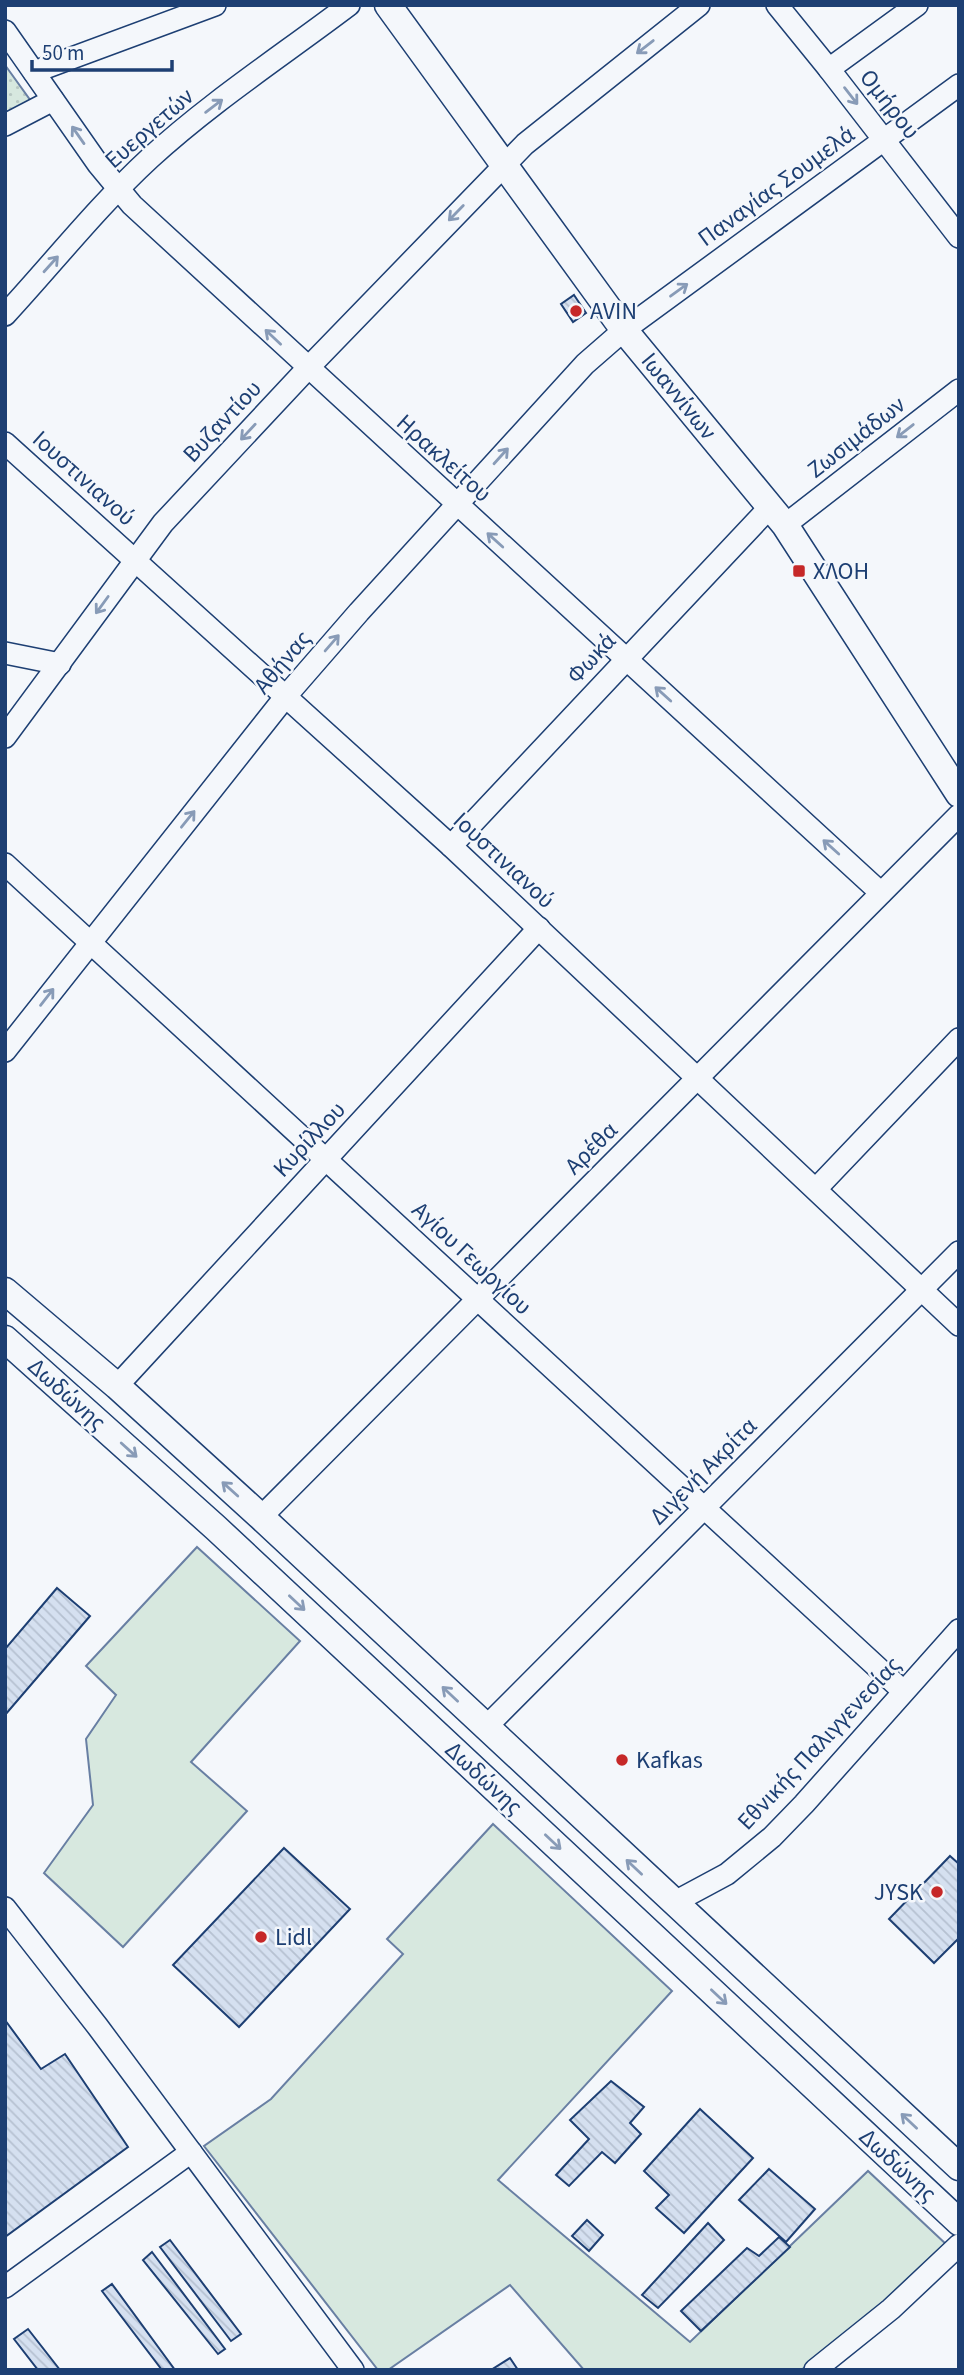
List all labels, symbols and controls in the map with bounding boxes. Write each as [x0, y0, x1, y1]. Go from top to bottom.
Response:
scale bar [32, 28, 172, 72]
text: 50 m [42, 38, 84, 68]
one-way arrow [637, 40, 655, 55]
street label: Ομήρου [851, 62, 928, 147]
street label: Ευεργετών [97, 80, 202, 177]
one-way arrow [843, 87, 858, 105]
one-way arrow [204, 99, 223, 114]
street label: Παναγίας Σουμελά [691, 117, 862, 255]
one-way arrow [71, 126, 85, 145]
one-way arrow [447, 204, 464, 221]
one-way arrow [43, 256, 59, 274]
one-way arrow [670, 282, 688, 297]
place label: AVIN [590, 294, 637, 329]
marker: AVIN [568, 303, 584, 319]
one-way arrow [265, 328, 282, 345]
street label: Ιωαννίνων [632, 345, 725, 448]
street label: Βυζαντίου [175, 372, 270, 471]
street label: Ζωσιμάδων [800, 388, 913, 487]
street label: Ηρακλείτου [388, 406, 499, 511]
street label: Ιουστινιανού [24, 422, 143, 534]
one-way arrow [240, 423, 257, 440]
one-way arrow [896, 424, 915, 439]
one-way arrow [493, 447, 509, 465]
one-way arrow [487, 532, 504, 549]
place label: ΧΛΟΗ [813, 554, 869, 589]
marker: ΧΛΟΗ [791, 563, 807, 579]
one-way arrow [95, 595, 109, 614]
street label: Αθήνας [245, 623, 319, 702]
street label: Φωκά [558, 624, 625, 692]
one-way arrow [324, 634, 340, 652]
one-way arrow [655, 685, 672, 702]
street label: Ιουστινιανού [445, 804, 562, 917]
one-way arrow [181, 810, 196, 829]
one-way arrow [822, 839, 840, 855]
one-way arrow [40, 989, 55, 1007]
street label: Κυρίλλου [265, 1093, 354, 1185]
street label: Αρέθα [557, 1113, 626, 1183]
street label: Αγίου Γεωργίου [404, 1193, 540, 1323]
street label: Δωδώνης [20, 1350, 114, 1439]
street label: Διγενή Ακρίτα [642, 1409, 765, 1533]
one-way arrow [120, 1441, 137, 1458]
one-way arrow [221, 1481, 239, 1497]
one-way arrow [288, 1595, 305, 1612]
street label: Εθνικής Παλιγγενεσίας [729, 1648, 909, 1838]
one-way arrow [442, 1686, 459, 1703]
street label: Δωδώνης [437, 1733, 530, 1823]
place label: Kafkas [636, 1743, 703, 1778]
marker: Kafkas [614, 1752, 630, 1768]
one-way arrow [544, 1833, 561, 1850]
one-way arrow [626, 1858, 643, 1875]
place label: JYSK [874, 1875, 923, 1910]
marker: JYSK [929, 1884, 945, 1900]
place label: Lidl [275, 1920, 312, 1955]
marker: Lidl [253, 1929, 269, 1945]
one-way arrow [710, 1988, 727, 2005]
one-way arrow [900, 2113, 918, 2129]
street label: Δωδώνης [851, 2120, 944, 2210]

